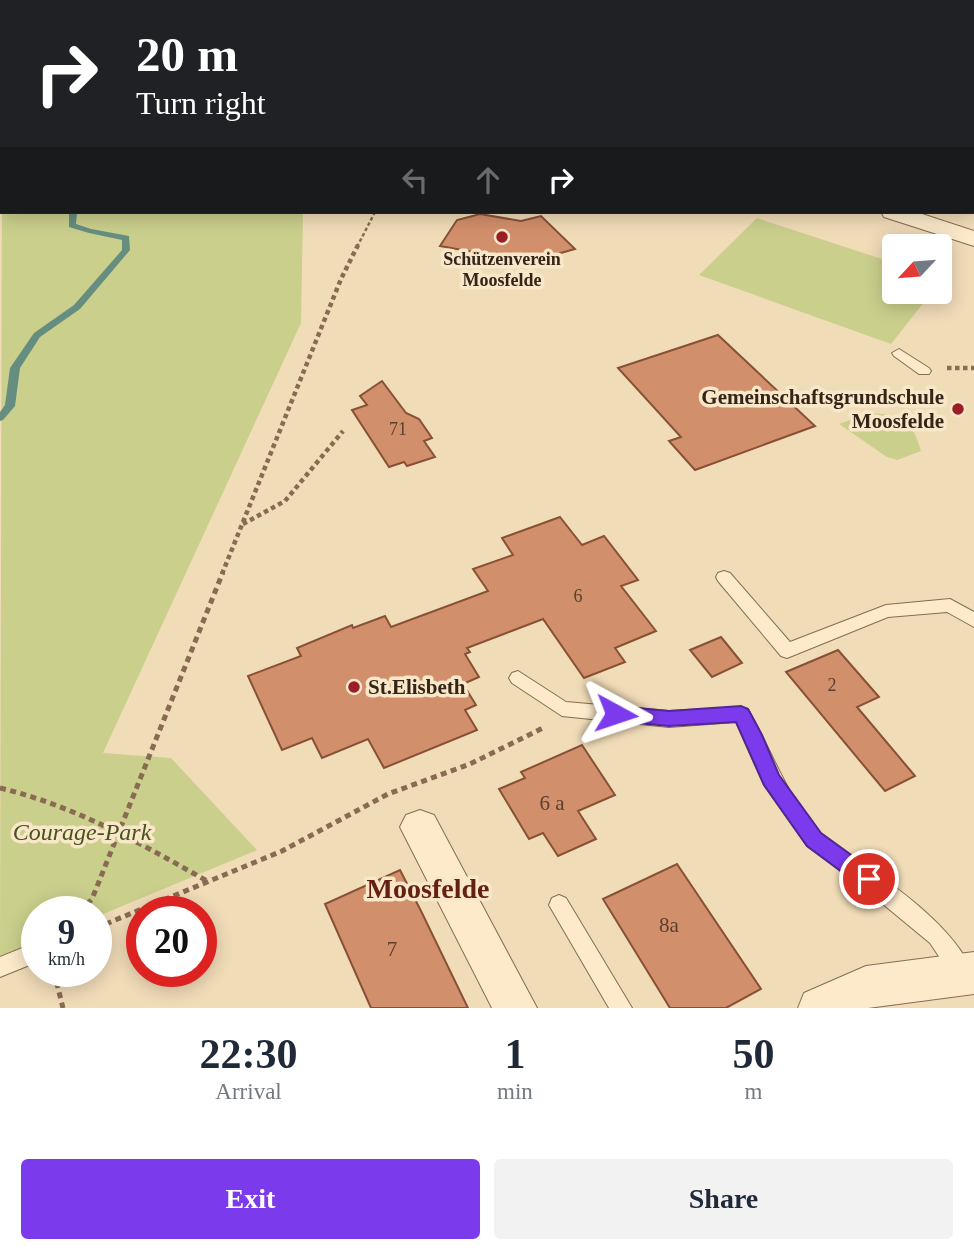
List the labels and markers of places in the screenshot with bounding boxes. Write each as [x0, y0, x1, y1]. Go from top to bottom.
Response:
marker: Schützenverein Moosfelde [494, 229, 510, 245]
place label: Schützenverein Moosfelde [443, 249, 561, 290]
place label: Gemeinschaftsgrundschule Moosfelde [701, 385, 944, 433]
marker: Gemeinschaftsgrundschule Moosfelde [950, 401, 966, 417]
place label: St.Elisbeth [368, 675, 466, 699]
marker: St.Elisbeth [346, 679, 362, 695]
pin [839, 849, 899, 909]

